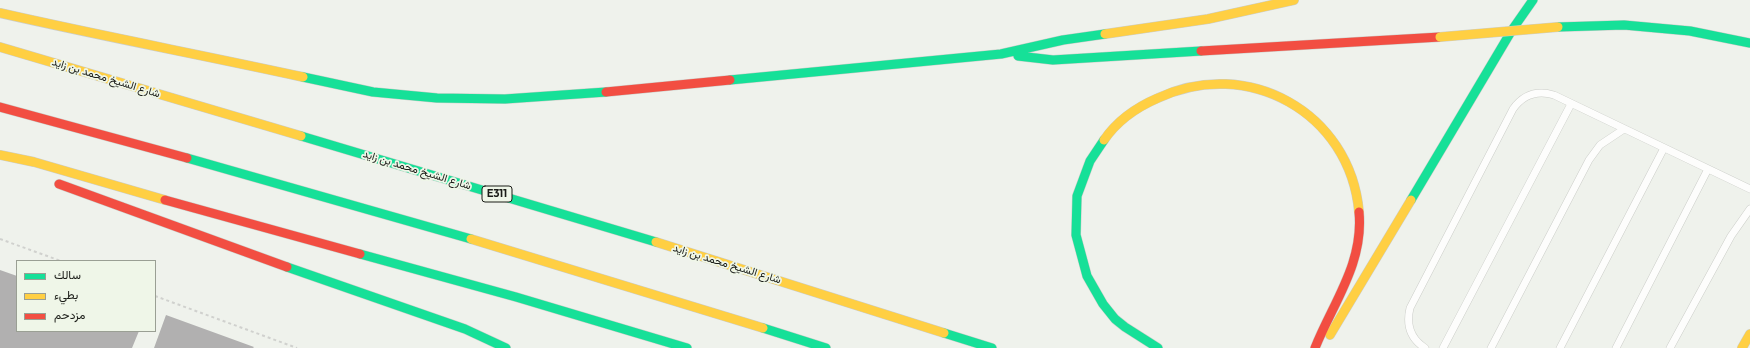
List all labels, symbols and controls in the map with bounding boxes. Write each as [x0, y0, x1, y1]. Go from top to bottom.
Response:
street label: شارع الشيخ محمد بن زايد [50, 55, 162, 101]
street label: شارع الشيخ محمد بن زايد [361, 147, 473, 193]
road number: E311 [482, 186, 512, 202]
street label: شارع الشيخ محمد بن زايد [671, 241, 783, 287]
legend [16, 260, 156, 332]
text: سالك [54, 267, 81, 282]
text: بطيء [54, 287, 78, 302]
text: مزدحم [54, 307, 85, 322]

